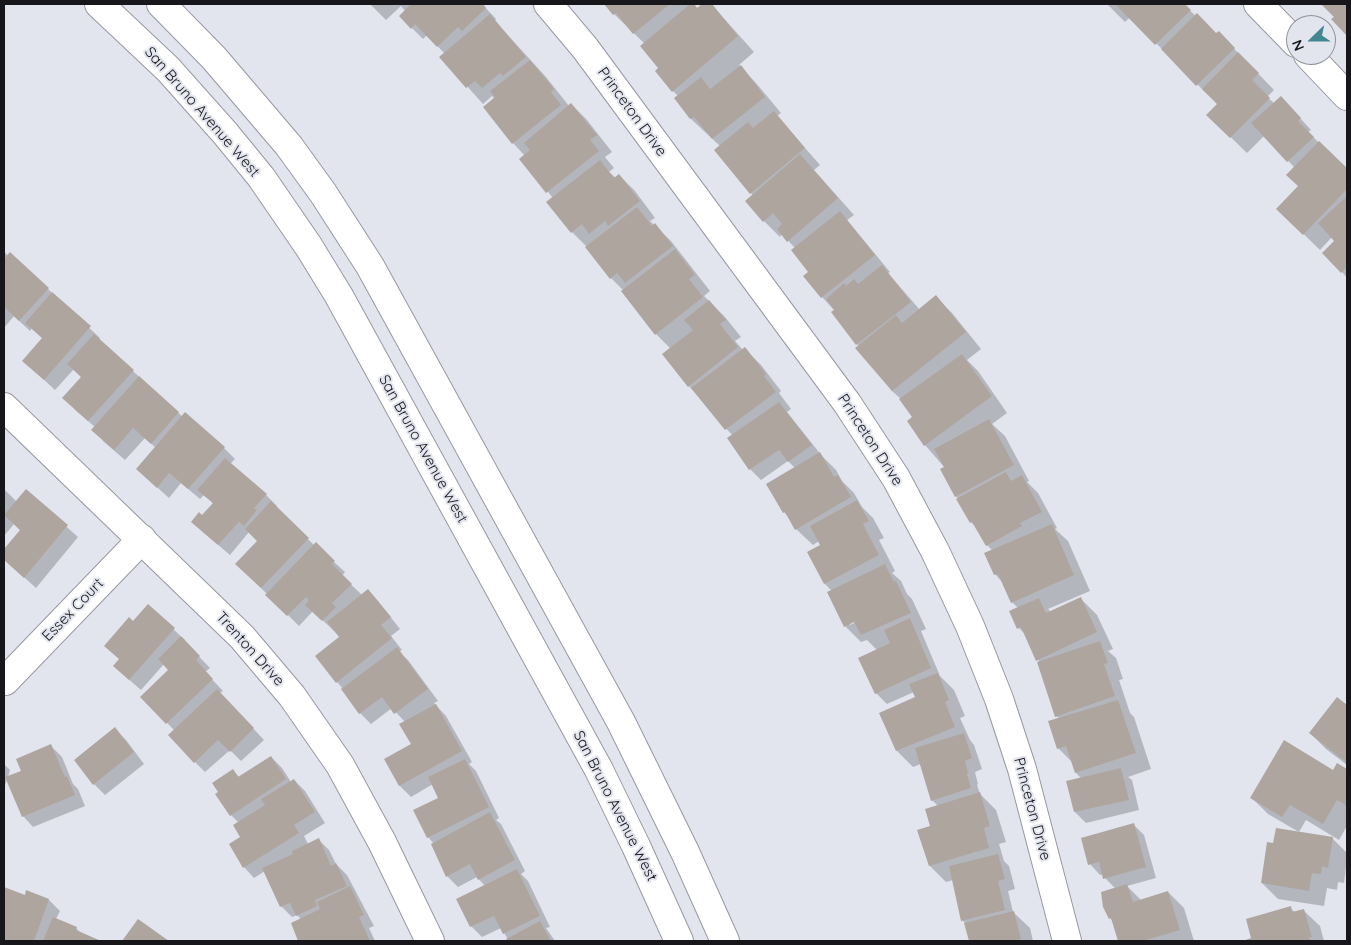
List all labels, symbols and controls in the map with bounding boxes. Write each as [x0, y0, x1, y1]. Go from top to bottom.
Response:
north arrow [1286, 15, 1336, 65]
text: N [1288, 37, 1308, 53]
street label: San Bruno Avenue West [141, 43, 263, 181]
street label: Princeton Drive [594, 64, 670, 160]
street label: San Bruno Avenue West [375, 372, 471, 526]
street label: Princeton Drive [834, 391, 906, 489]
street label: Essex Court [39, 575, 107, 645]
street label: Trenton Drive [212, 608, 288, 690]
street label: San Bruno Avenue West [569, 728, 661, 884]
street label: Princeton Drive [1010, 756, 1054, 862]

